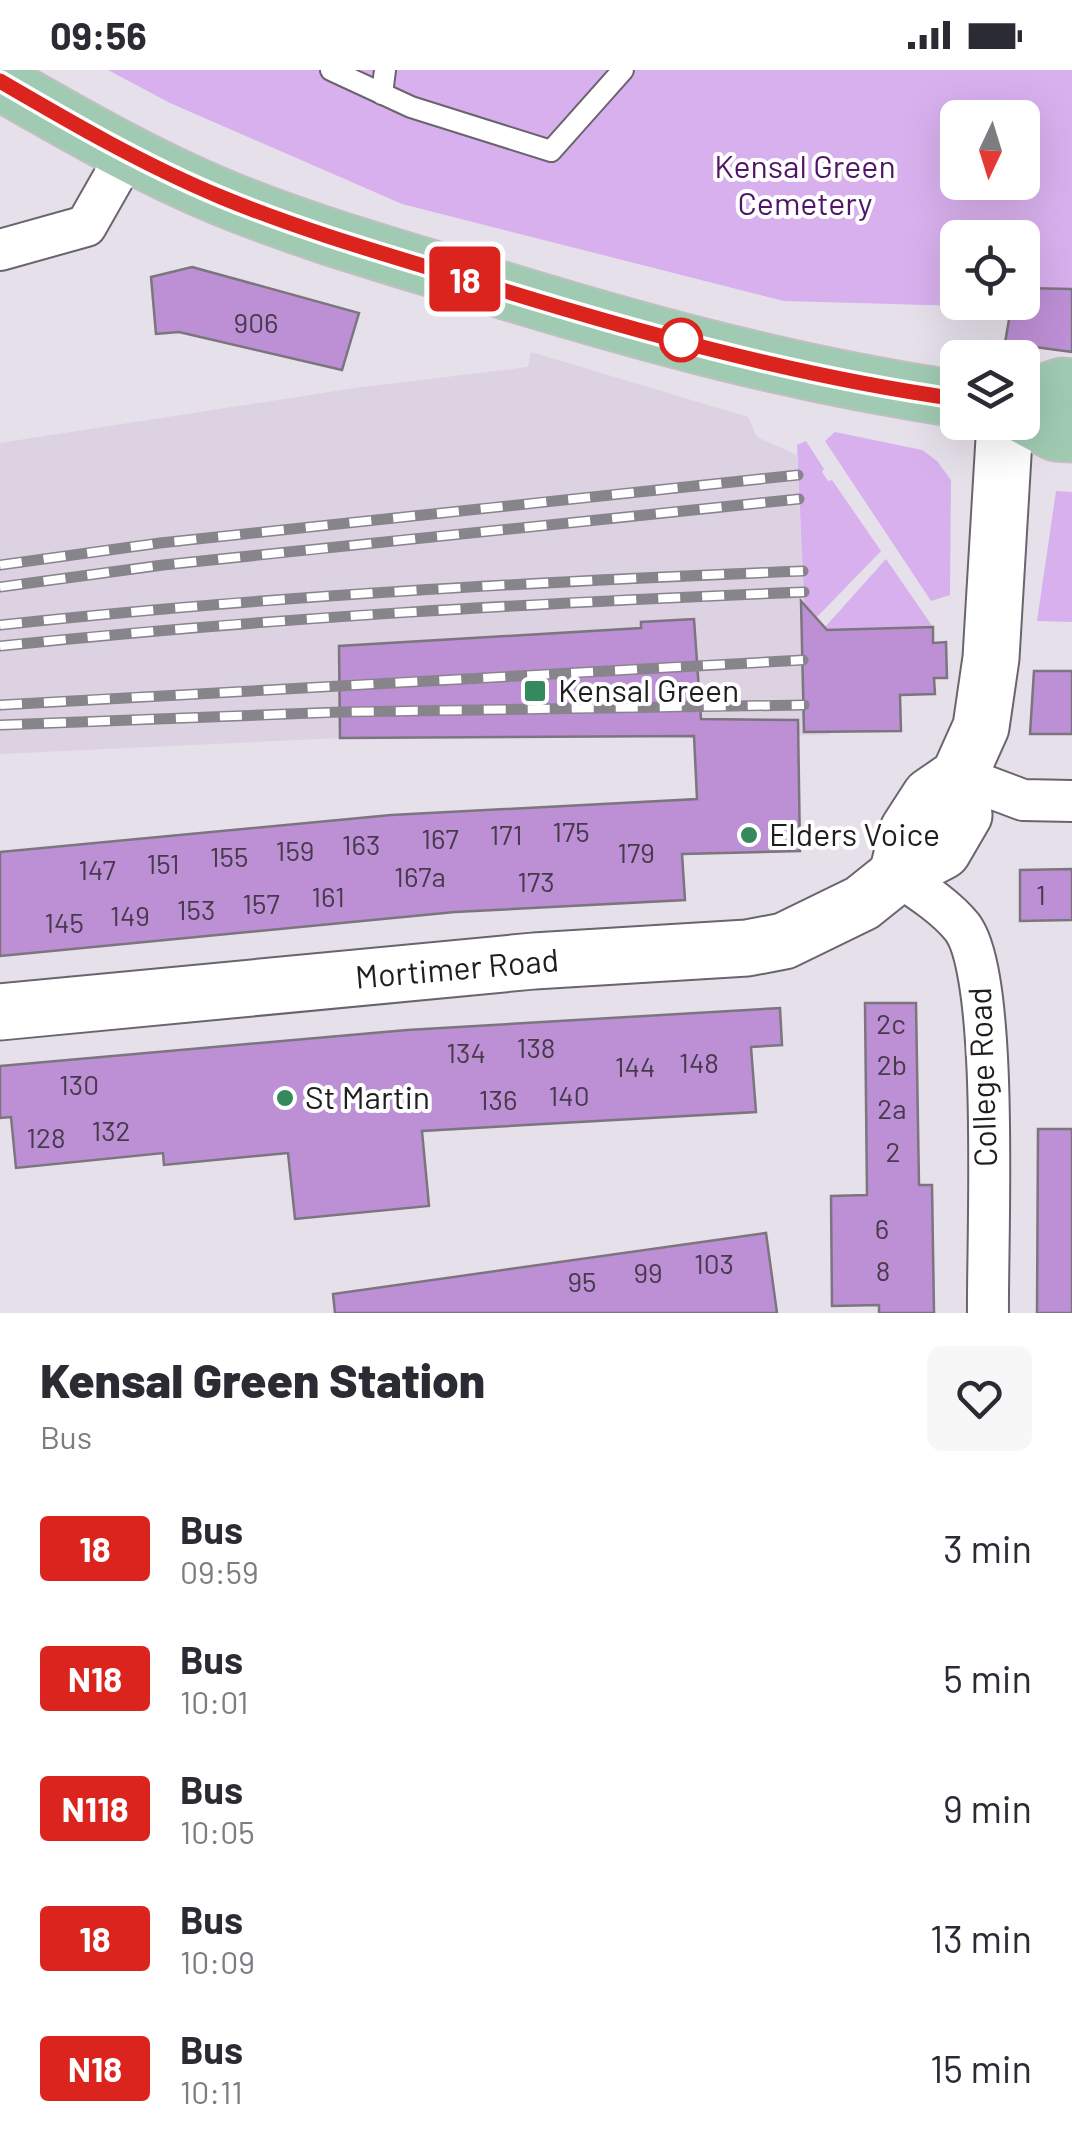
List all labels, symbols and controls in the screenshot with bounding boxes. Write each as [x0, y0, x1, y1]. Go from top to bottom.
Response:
text: 09:56 [50, 12, 147, 58]
north arrow [940, 100, 1040, 200]
map controls [940, 100, 1040, 440]
park label: Kensal Green Cemetery [714, 146, 896, 221]
button: locate [940, 220, 1040, 320]
line badge: 18 [420, 246, 510, 312]
text: 18 [449, 258, 481, 300]
house number: 906 [234, 305, 278, 339]
unlabelled marker [660, 319, 702, 361]
button: layers [940, 340, 1040, 440]
place label: Kensal Green [558, 670, 739, 708]
marker: Kensal Green [522, 678, 548, 704]
house number: 175 [552, 814, 590, 848]
place label: Elders Voice [769, 814, 940, 852]
house number: 171 [490, 817, 522, 851]
house number: 167 [421, 821, 459, 855]
marker: Elders Voice [738, 824, 760, 846]
house number: 163 [342, 827, 380, 861]
house number: 159 [276, 833, 314, 867]
house number: 179 [617, 835, 655, 869]
house number: 155 [210, 839, 248, 873]
house number: 151 [146, 846, 180, 880]
house number: 147 [78, 852, 116, 886]
house number: 167a [394, 859, 446, 893]
house number: 173 [517, 864, 555, 898]
house number: 1 [1036, 877, 1046, 911]
house number: 161 [311, 879, 345, 913]
house number: 157 [242, 886, 280, 920]
house number: 153 [177, 892, 215, 926]
house number: 149 [110, 898, 150, 932]
house number: 145 [44, 905, 84, 939]
street label: Mortimer Road [353, 939, 560, 995]
street label: College Road [959, 986, 1003, 1168]
house number: 2c [876, 1006, 906, 1040]
house number: 138 [517, 1030, 555, 1064]
house number: 134 [446, 1035, 486, 1069]
house number: 148 [679, 1045, 719, 1079]
house number: 2b [877, 1047, 907, 1081]
house number: 144 [615, 1049, 655, 1083]
house number: 130 [59, 1067, 99, 1101]
place label: St Martin [305, 1077, 430, 1115]
house number: 140 [548, 1078, 590, 1112]
house number: 136 [479, 1082, 517, 1116]
marker: St Martin [274, 1087, 296, 1109]
house number: 2a [877, 1091, 907, 1125]
house number: 132 [91, 1113, 131, 1147]
house number: 128 [26, 1120, 66, 1154]
house number: 2 [885, 1134, 901, 1168]
house number: 6 [875, 1211, 889, 1245]
house number: 103 [694, 1246, 734, 1280]
house number: 8 [876, 1253, 890, 1287]
house number: 99 [633, 1255, 663, 1289]
house number: 95 [568, 1264, 596, 1298]
button: heart [927, 1346, 1032, 1451]
text: Kensal Green Station [40, 1350, 485, 1408]
text: Bus [40, 1417, 92, 1455]
text: Bus [180, 1506, 243, 1552]
text: 3 min [943, 1525, 1032, 1571]
text: 18 [79, 1527, 111, 1569]
text: 09:59 [180, 1552, 259, 1590]
text: Bus [180, 1636, 243, 1682]
text: 5 min [943, 1655, 1032, 1701]
text: N18 [68, 1657, 122, 1699]
text: 10:01 [180, 1682, 249, 1720]
text: Bus [180, 1766, 243, 1812]
text: 9 min [943, 1785, 1032, 1831]
text: N118 [61, 1787, 129, 1829]
text: 10:05 [180, 1812, 255, 1850]
text: Bus [180, 1896, 243, 1942]
text: 13 min [930, 1915, 1032, 1961]
text: 18 [79, 1917, 111, 1959]
text: 10:09 [180, 1942, 255, 1980]
text: Bus [180, 2026, 243, 2072]
text: 15 min [930, 2045, 1032, 2091]
text: N18 [68, 2047, 122, 2089]
text: 10:11 [180, 2072, 243, 2110]

